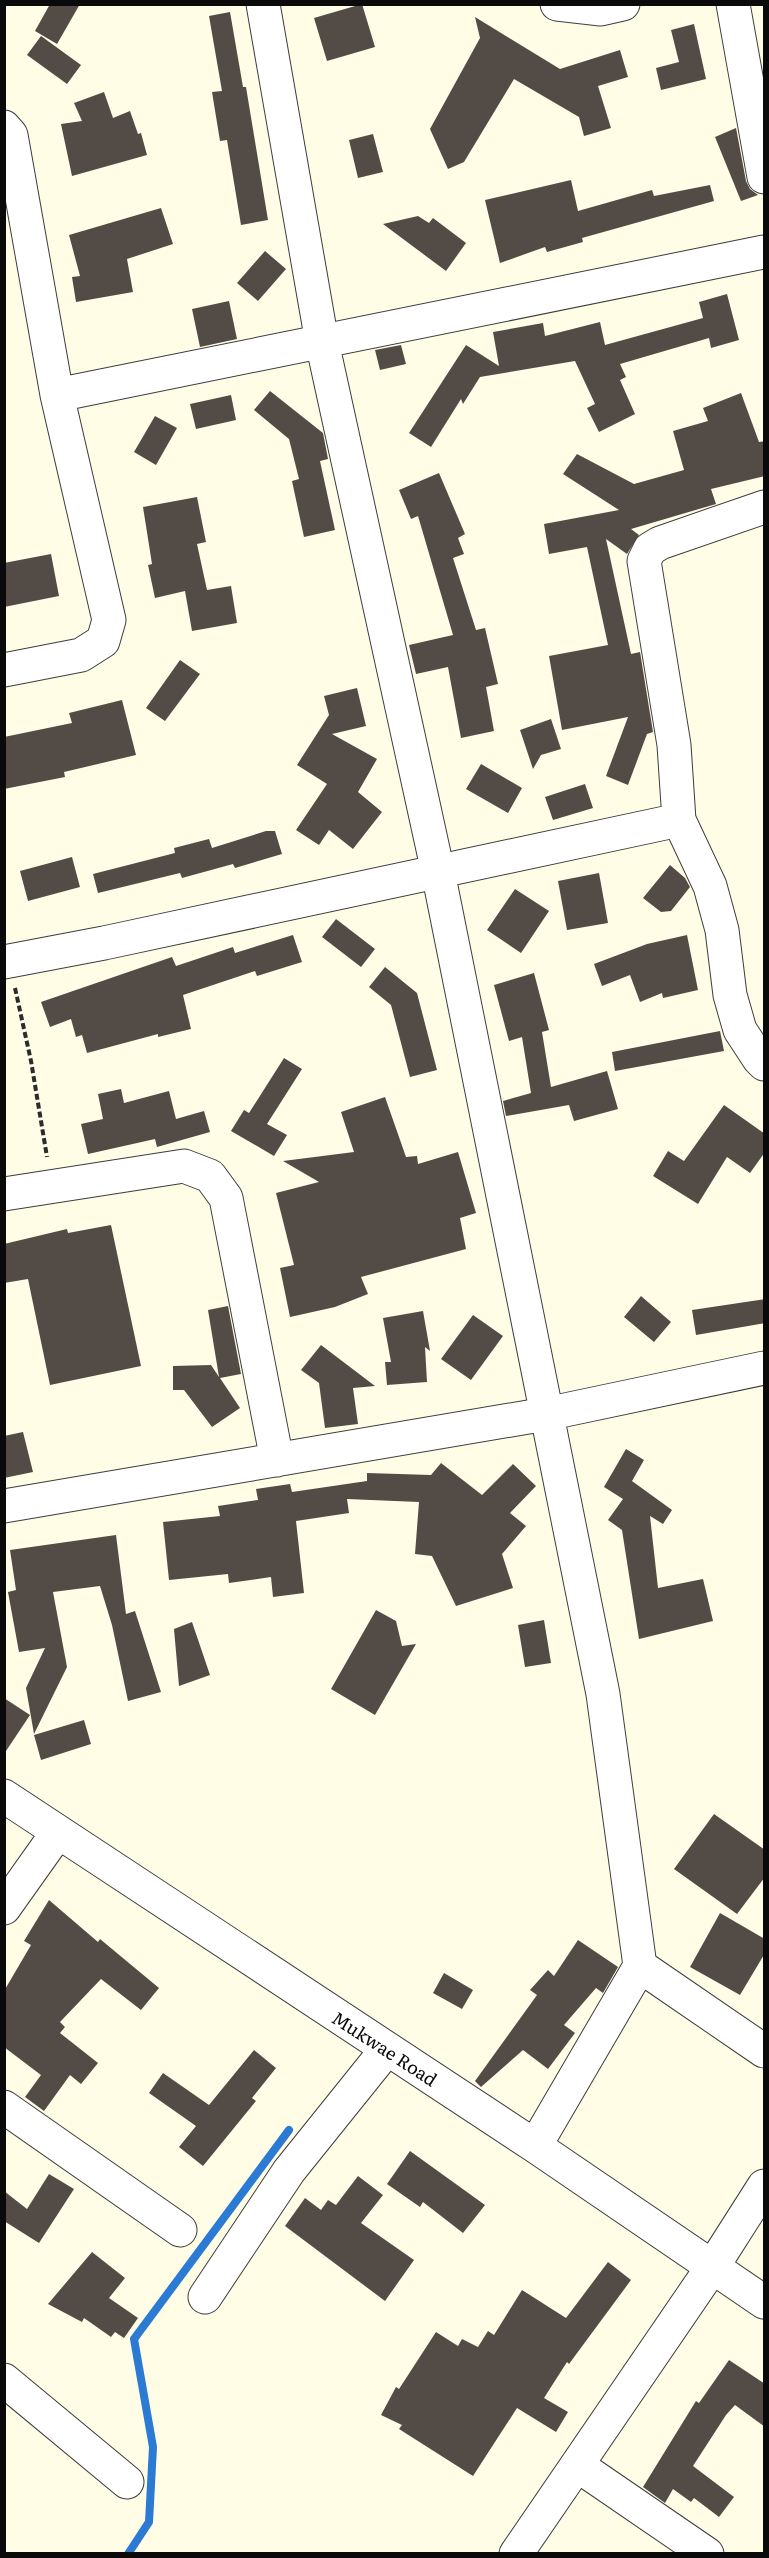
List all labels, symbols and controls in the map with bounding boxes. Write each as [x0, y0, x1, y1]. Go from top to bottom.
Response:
street label: Mukwae Road [327, 2004, 443, 2092]

